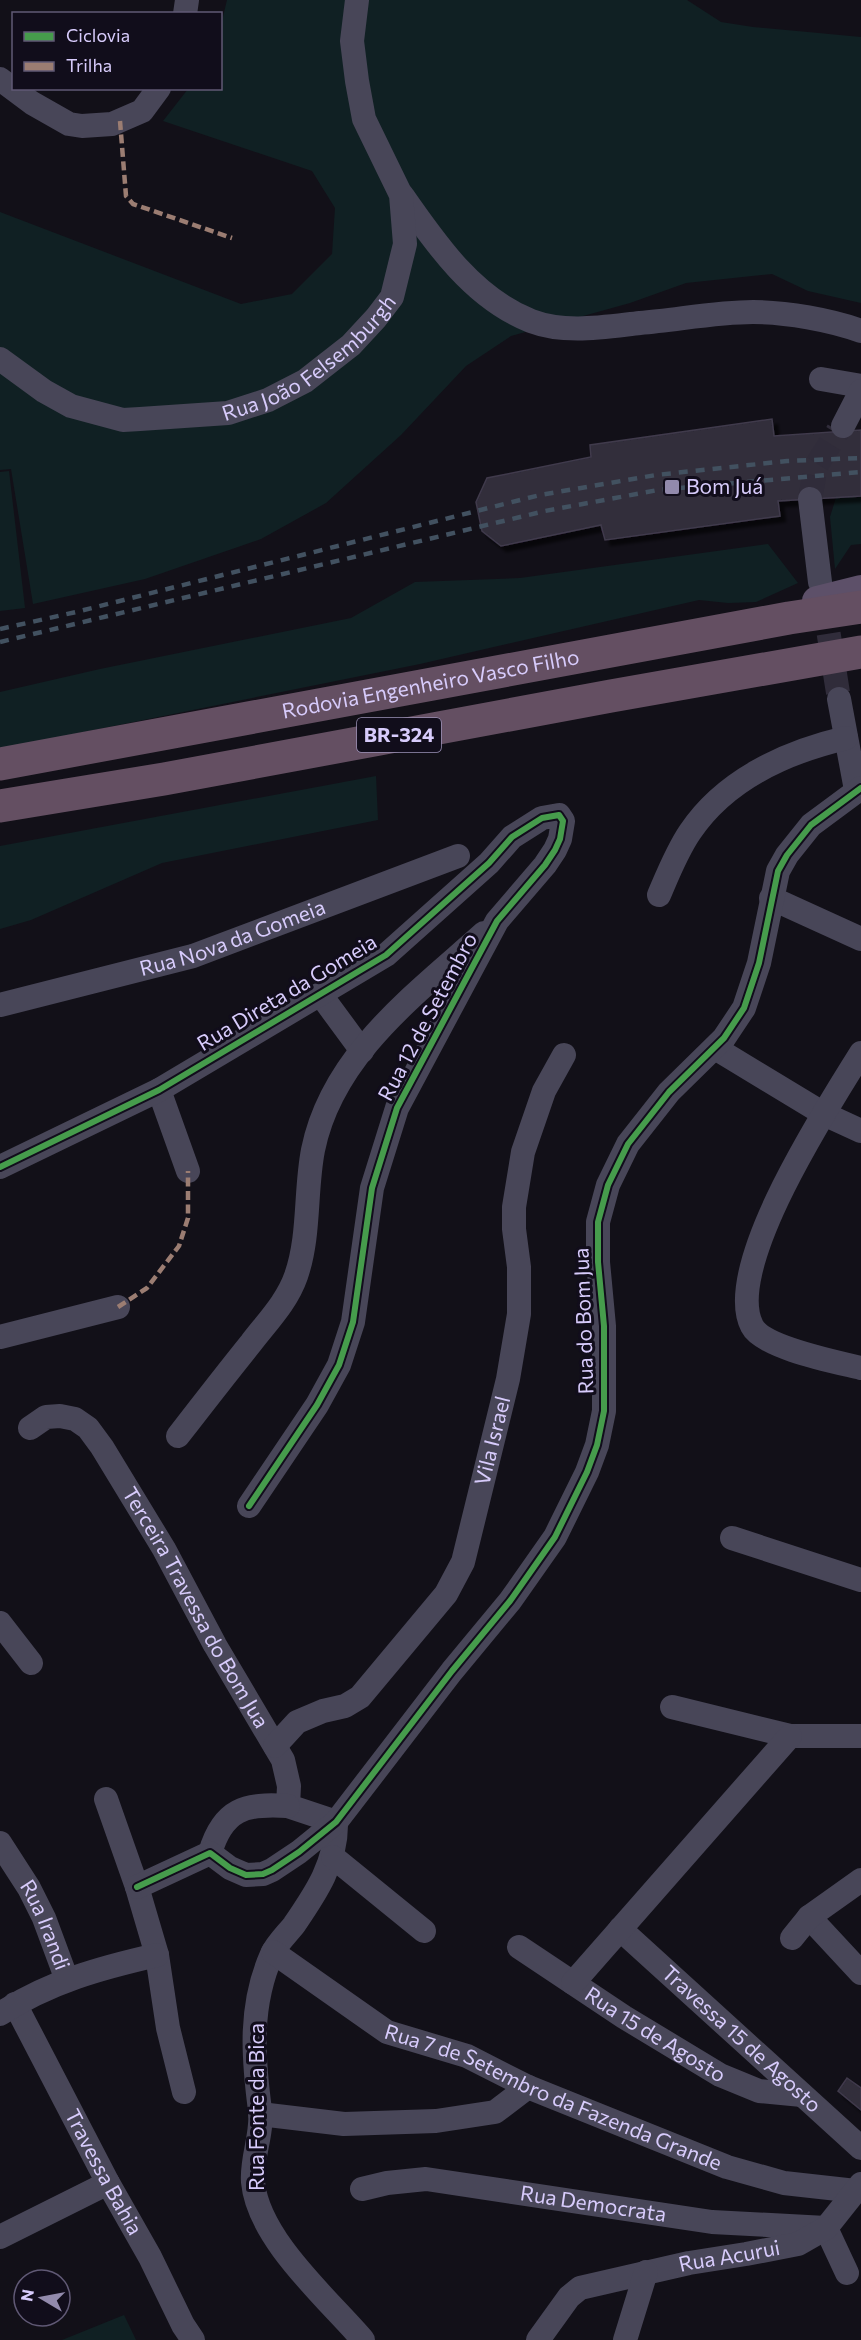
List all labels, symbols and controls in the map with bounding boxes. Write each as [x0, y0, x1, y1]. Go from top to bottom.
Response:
legend [12, 12, 222, 90]
text: Ciclovia [66, 24, 130, 46]
text: Trilha [66, 54, 112, 76]
street label: Rua João Felsemburgh [219, 289, 400, 425]
place label: Bom Juá [686, 473, 763, 498]
marker: Bom Juá [663, 478, 681, 496]
street label: Rodovia Engenheiro Vasco Filho [280, 643, 581, 723]
road number: BR-324 [357, 718, 441, 752]
street label: Rua Nova da Gomeia [136, 893, 328, 980]
street label: Rua Direta da Gomeia [192, 928, 381, 1055]
street label: Rua 12 de Setembro [372, 928, 482, 1105]
street label: Rua do Bom Jua [567, 1247, 598, 1395]
street label: Vila Israel [468, 1393, 514, 1488]
street label: Terceira Travessa do Bom Jua [118, 1482, 275, 1732]
street label: Rua Irandi [16, 1874, 76, 1973]
street label: Travessa 15 de Agosto [657, 1959, 827, 2117]
street label: Rua 15 de Agosto [581, 1981, 731, 2087]
street label: Rua 7 de Setembro da Fazenda Grande [382, 2018, 726, 2175]
street label: Rua Fonte da Bica [243, 2023, 268, 2191]
street label: Travessa Bahia [61, 2104, 149, 2239]
street label: Rua Democrata [519, 2179, 668, 2226]
street label: Rua Acurui [676, 2234, 782, 2276]
north arrow [12, 2268, 72, 2328]
text: N [16, 2288, 37, 2303]

